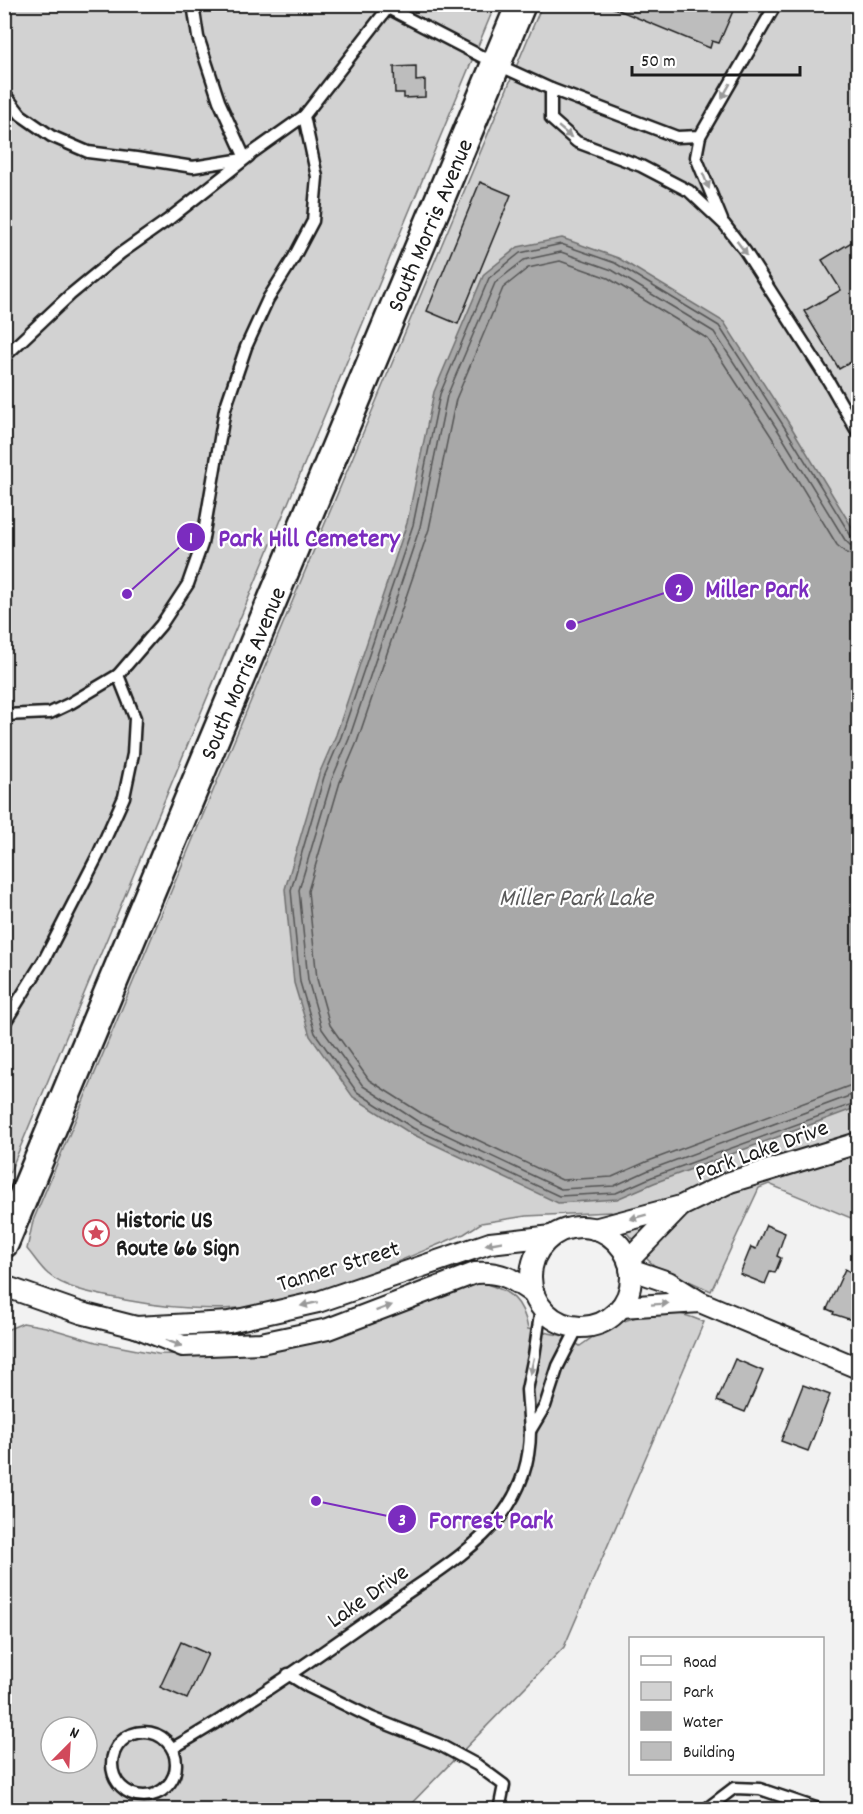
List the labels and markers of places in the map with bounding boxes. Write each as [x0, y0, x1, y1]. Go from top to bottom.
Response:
callout: Park Hill Cemetery [176, 515, 412, 559]
callout: Miller Park [664, 566, 821, 610]
place label: Historic US Route 66 Sign [116, 1205, 239, 1267]
place icon: Historic US Route 66 Sign [81, 1218, 111, 1248]
callout: Forrest Park [387, 1497, 566, 1541]

